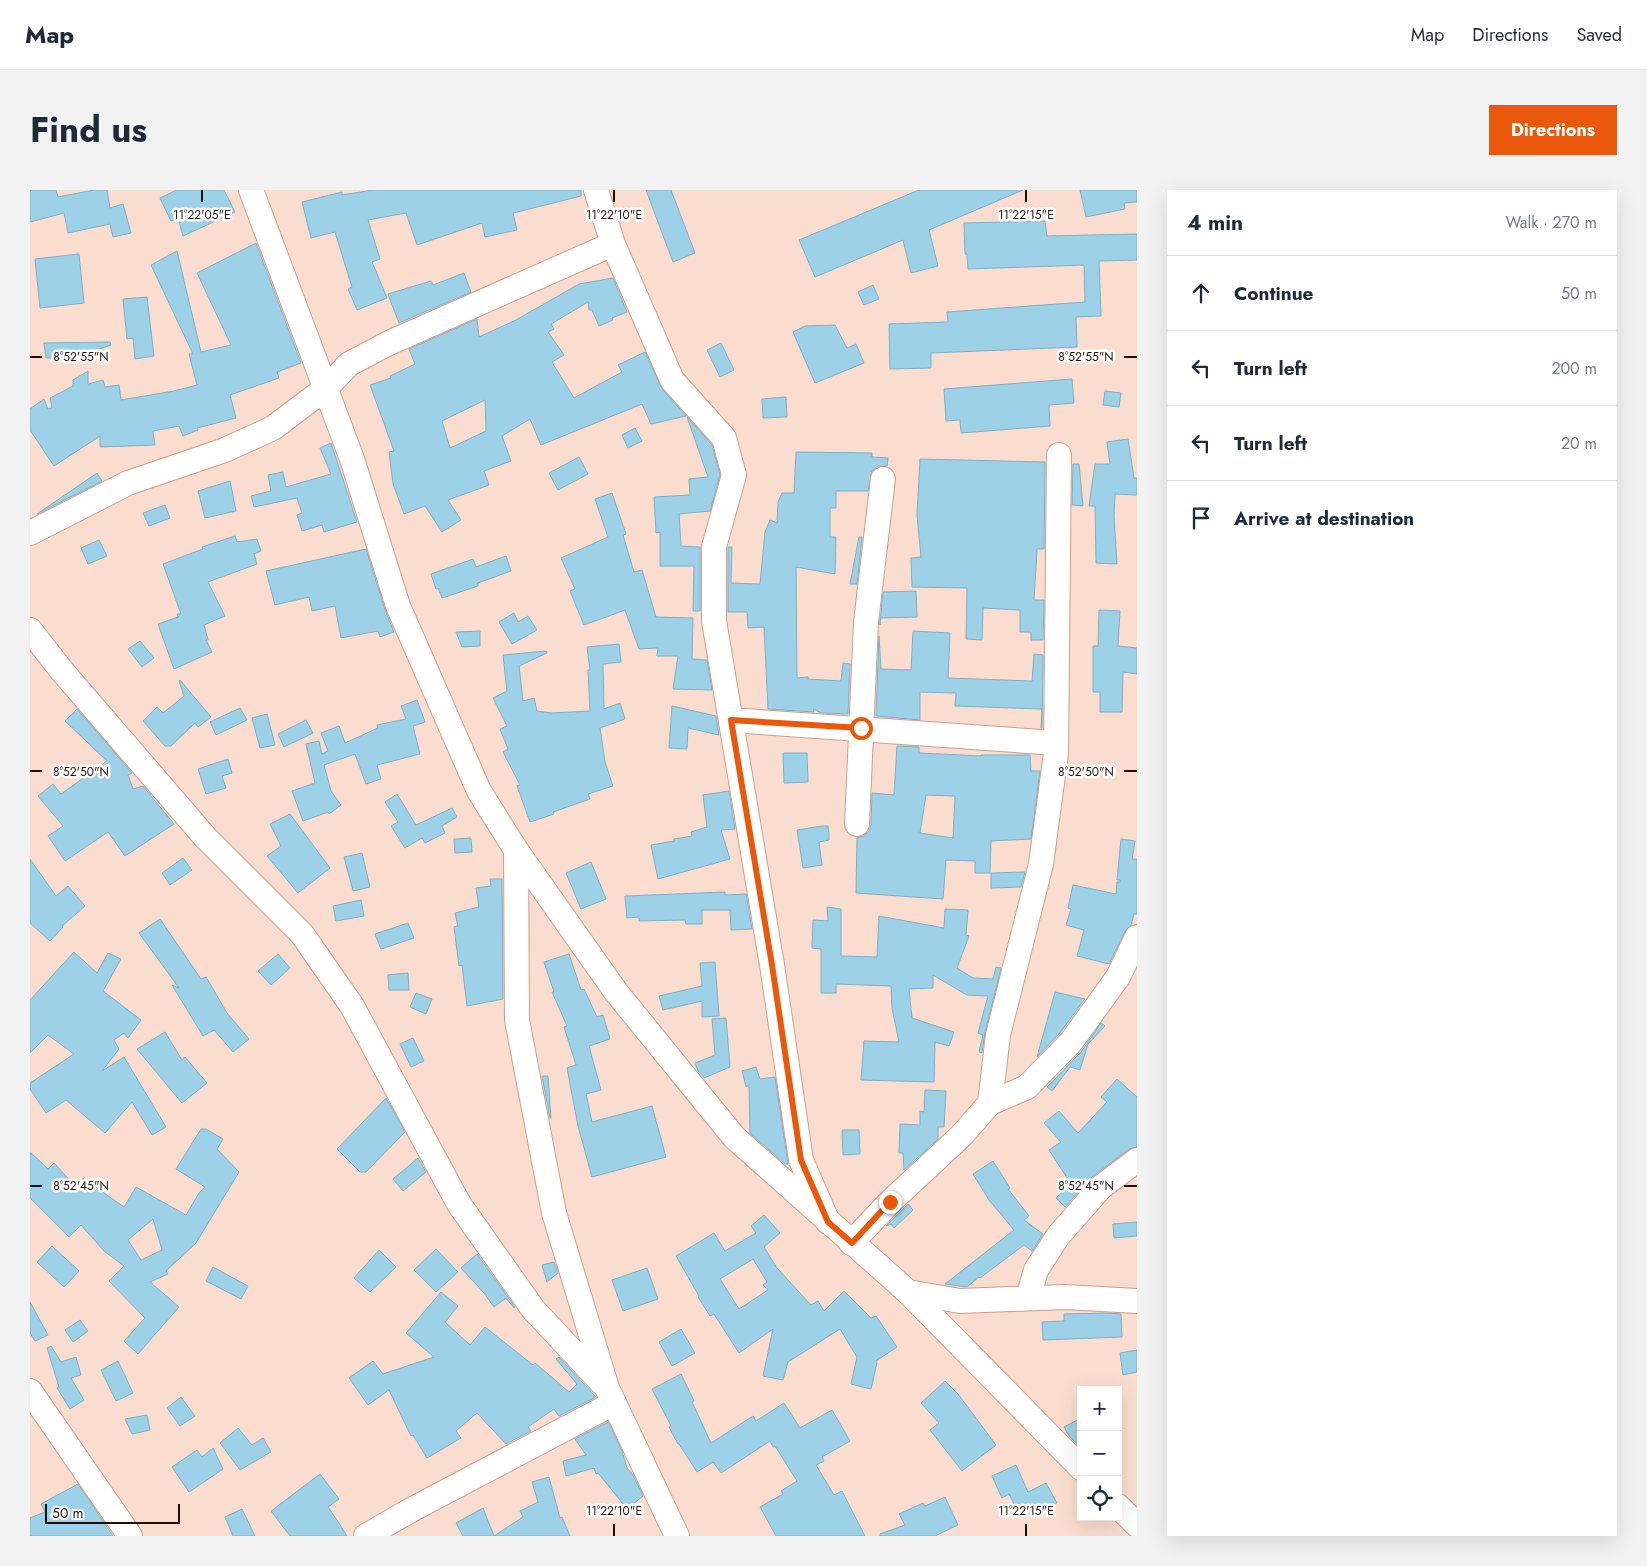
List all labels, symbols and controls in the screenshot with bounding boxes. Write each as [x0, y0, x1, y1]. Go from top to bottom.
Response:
text: Map [25, 17, 74, 52]
text: Map [1411, 22, 1444, 48]
text: Directions [1472, 22, 1548, 48]
text: Saved [1576, 22, 1622, 48]
text: Find us [30, 105, 147, 155]
button: Directions [1489, 105, 1617, 155]
text: 11°22'05"E [173, 206, 231, 224]
text: 11°22'10"E [586, 206, 642, 224]
text: 11°22'15"E [998, 206, 1054, 224]
text: 4 min [1187, 208, 1243, 238]
text: Walk · 270 m [1506, 211, 1597, 234]
icon: ahead [1187, 279, 1215, 307]
text: Continue [1234, 280, 1313, 307]
text: 50 m [1561, 282, 1597, 305]
text: 8°52'55"N [53, 348, 109, 366]
text: 8°52'55"N [1058, 348, 1114, 366]
icon: left [1187, 354, 1215, 382]
text: Turn left [1234, 355, 1307, 382]
text: 200 m [1551, 357, 1597, 380]
icon: left [1187, 429, 1215, 457]
text: Turn left [1234, 430, 1307, 457]
text: 20 m [1561, 432, 1597, 455]
icon: arrive [1187, 504, 1215, 532]
text: Arrive at destination [1234, 505, 1414, 532]
route start [850, 717, 873, 740]
text: 8°52'50"N [53, 763, 109, 781]
text: 8°52'50"N [1058, 763, 1114, 781]
text: 8°52'45"N [53, 1177, 109, 1195]
text: 8°52'45"N [1058, 1177, 1114, 1195]
route end [879, 1191, 902, 1214]
map controls [1077, 1386, 1122, 1521]
button: + [1077, 1386, 1122, 1431]
button: − [1077, 1431, 1122, 1476]
button: locate [1077, 1476, 1122, 1521]
scale bar [45, 1501, 180, 1524]
text: 11°22'10"E [586, 1502, 642, 1520]
text: 11°22'15"E [998, 1502, 1054, 1520]
text: 50 m [52, 1503, 83, 1523]

